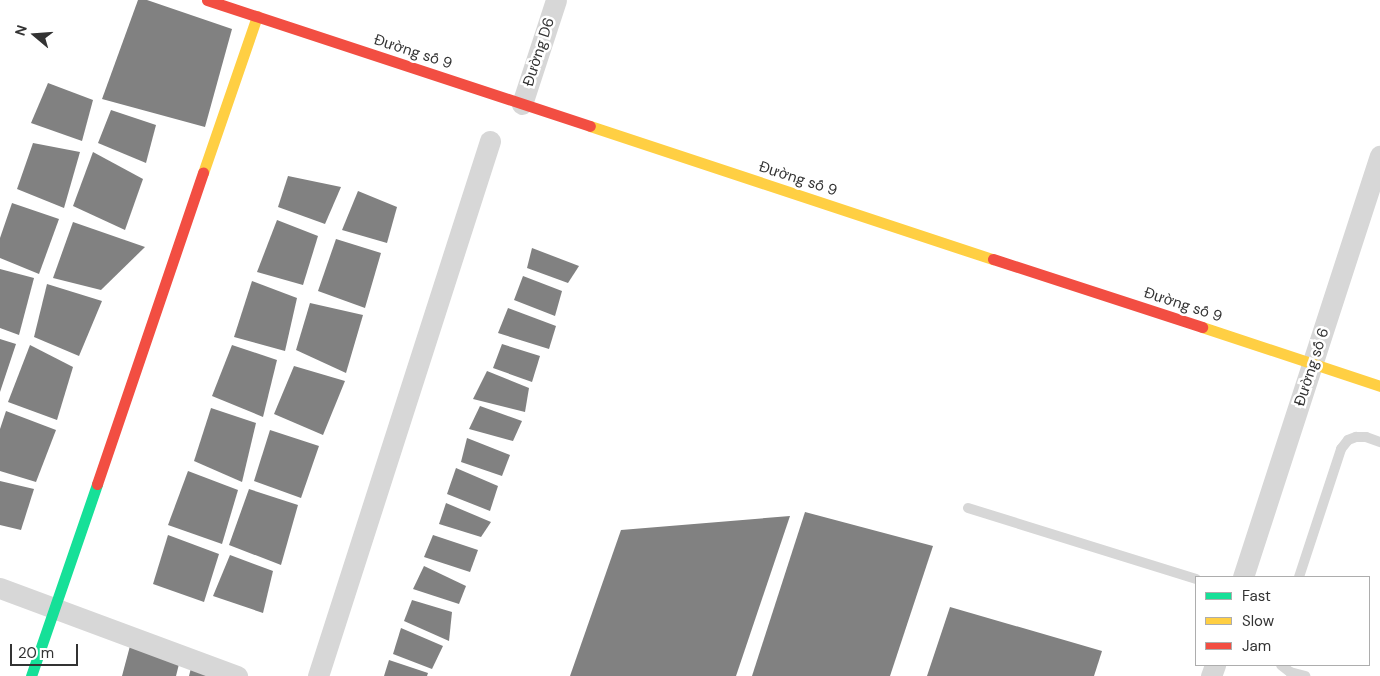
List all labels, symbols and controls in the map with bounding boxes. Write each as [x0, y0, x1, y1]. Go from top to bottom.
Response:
north arrow [10, 10, 60, 60]
street label: Đường D6 [519, 15, 559, 89]
text: N [11, 23, 31, 38]
street label: Đường số 9 [372, 31, 454, 73]
street label: Đường số 9 [757, 158, 839, 200]
street label: Đường số 9 [1142, 284, 1224, 326]
street label: Đường số 6 [1291, 326, 1333, 408]
legend [1195, 576, 1370, 666]
text: Fast [1242, 586, 1271, 606]
text: Slow [1242, 611, 1274, 631]
scale bar [12, 634, 80, 666]
text: Jam [1242, 636, 1271, 656]
text: 20 m [18, 643, 54, 663]

